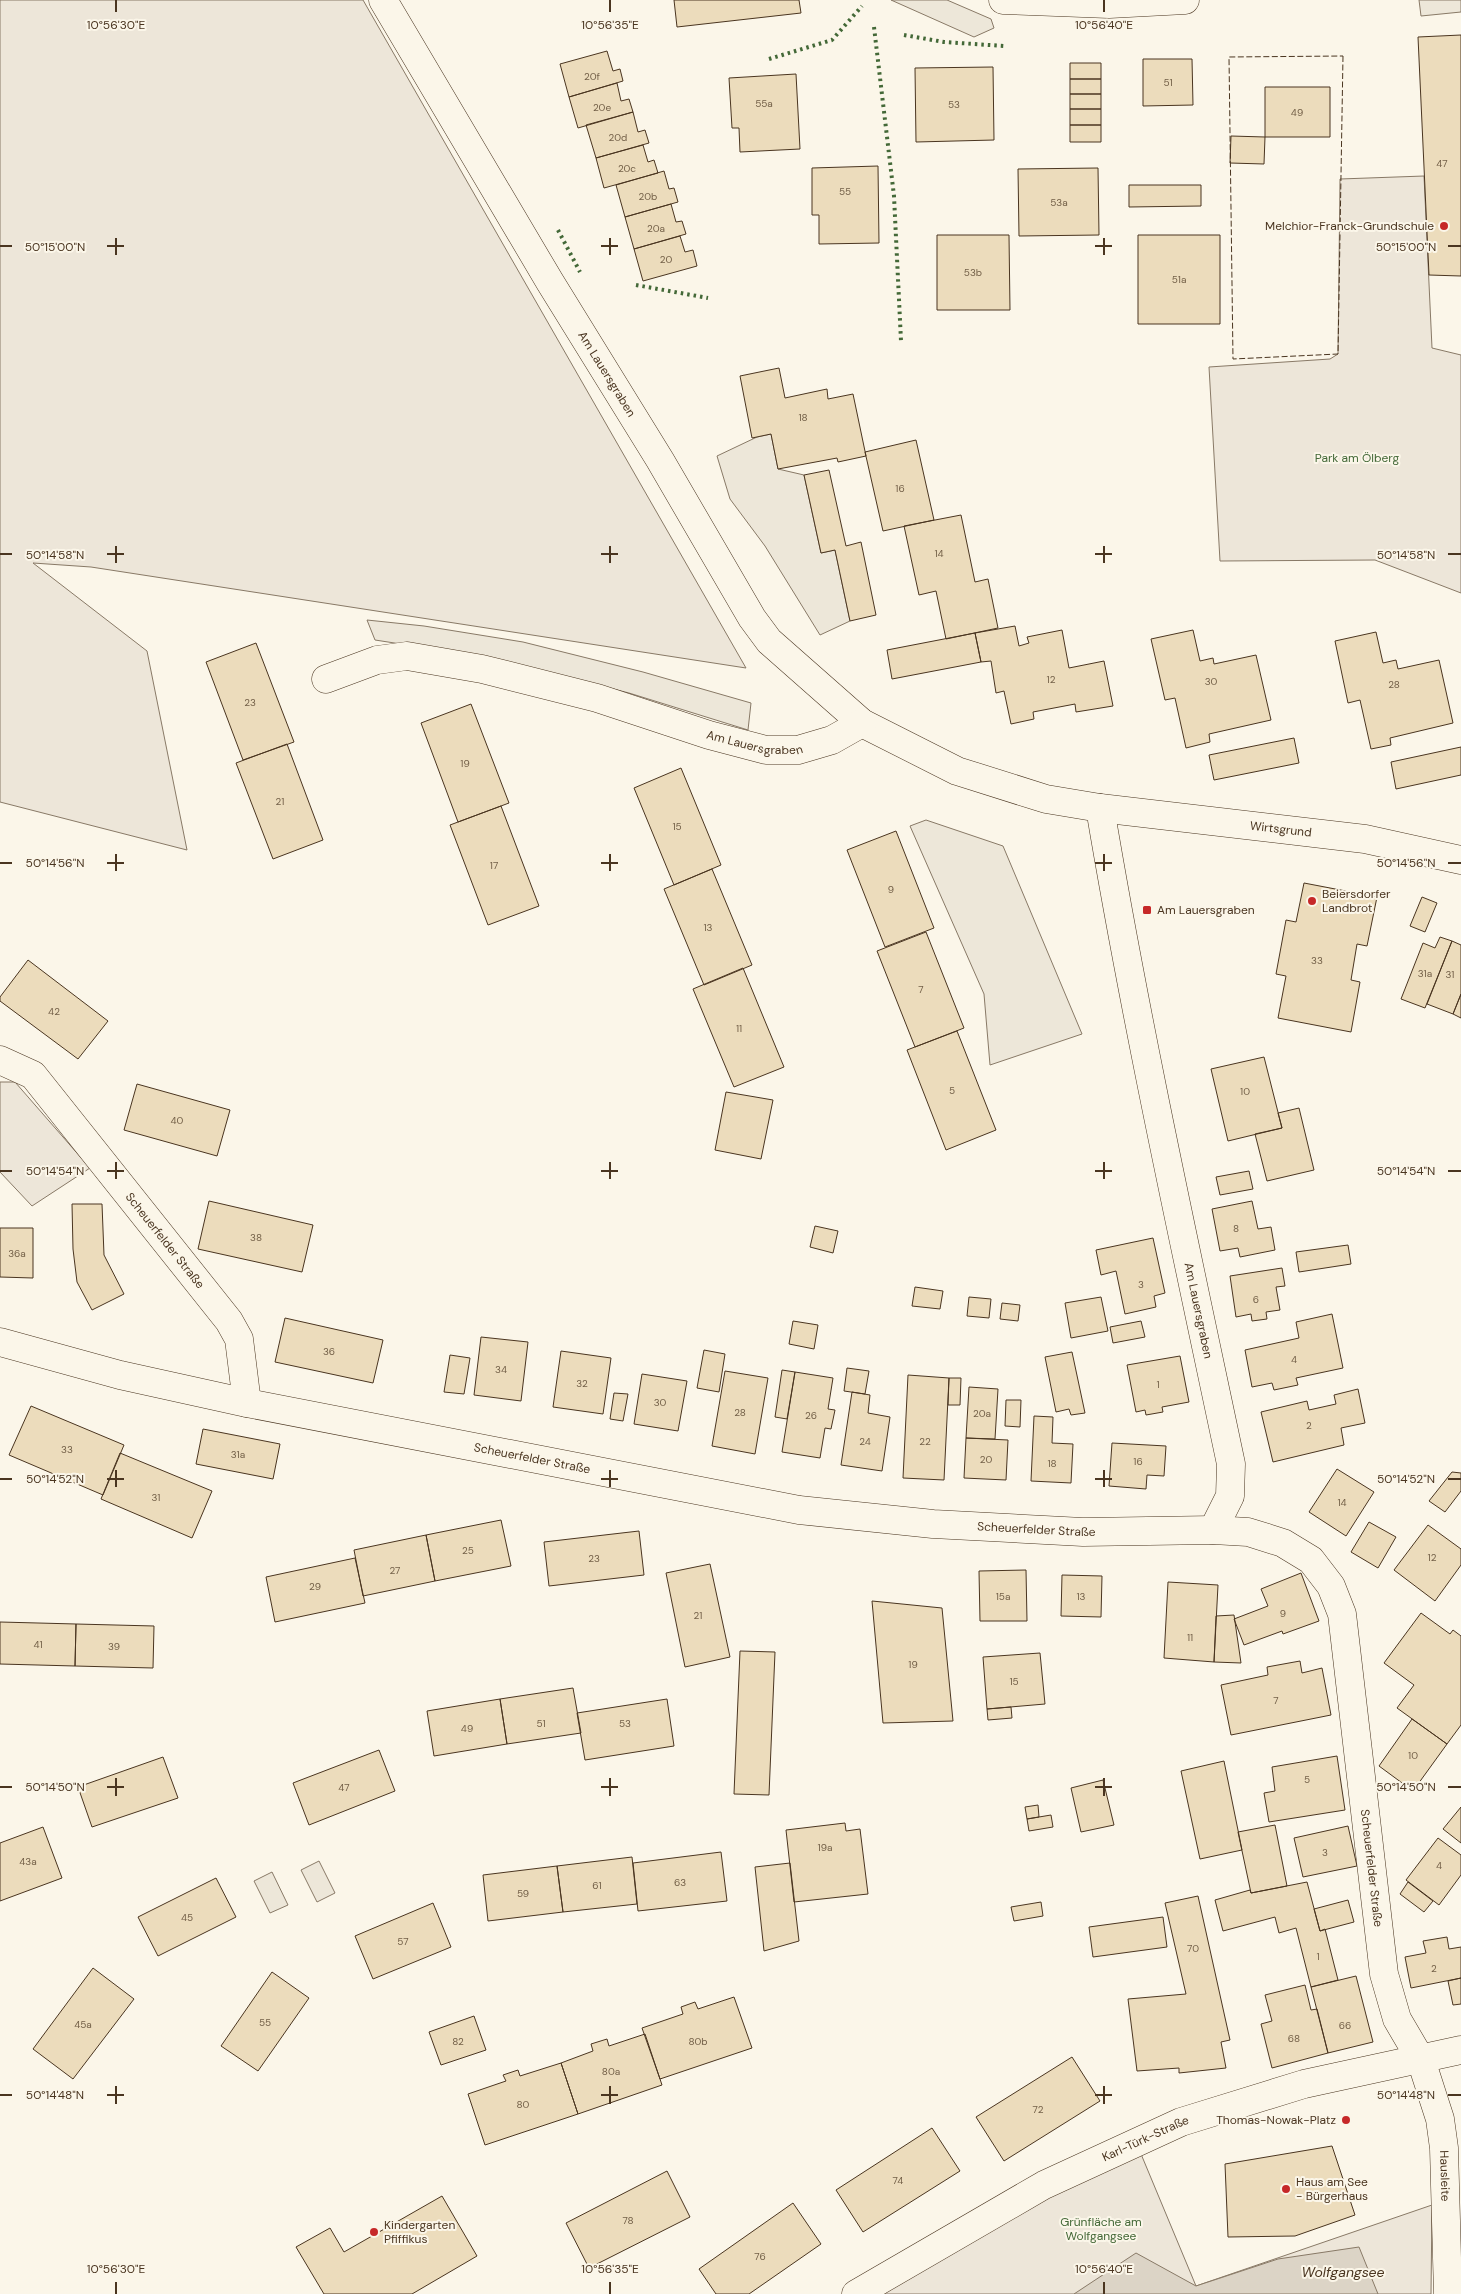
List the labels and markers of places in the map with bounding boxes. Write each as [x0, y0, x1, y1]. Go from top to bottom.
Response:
place label: Melchior-Franck-Grundschule [1265, 218, 1434, 234]
marker: Melchior-Franck-Grundschule [1438, 220, 1450, 232]
place label: Beiersdorfer Landbrot [1322, 886, 1391, 916]
marker: Beiersdorfer Landbrot [1306, 895, 1318, 907]
place label: Am Lauersgraben [1157, 902, 1255, 918]
marker: Am Lauersgraben [1141, 904, 1153, 916]
place label: Thomas-Nowak-Platz [1216, 2112, 1336, 2128]
marker: Thomas-Nowak-Platz [1340, 2114, 1352, 2126]
place label: Haus am See - Bürgerhaus [1296, 2174, 1368, 2204]
marker: Haus am See - Bürgerhaus [1280, 2183, 1292, 2195]
place label: Kindergarten Pfiffikus [384, 2217, 455, 2247]
marker: Kindergarten Pfiffikus [368, 2226, 380, 2238]

